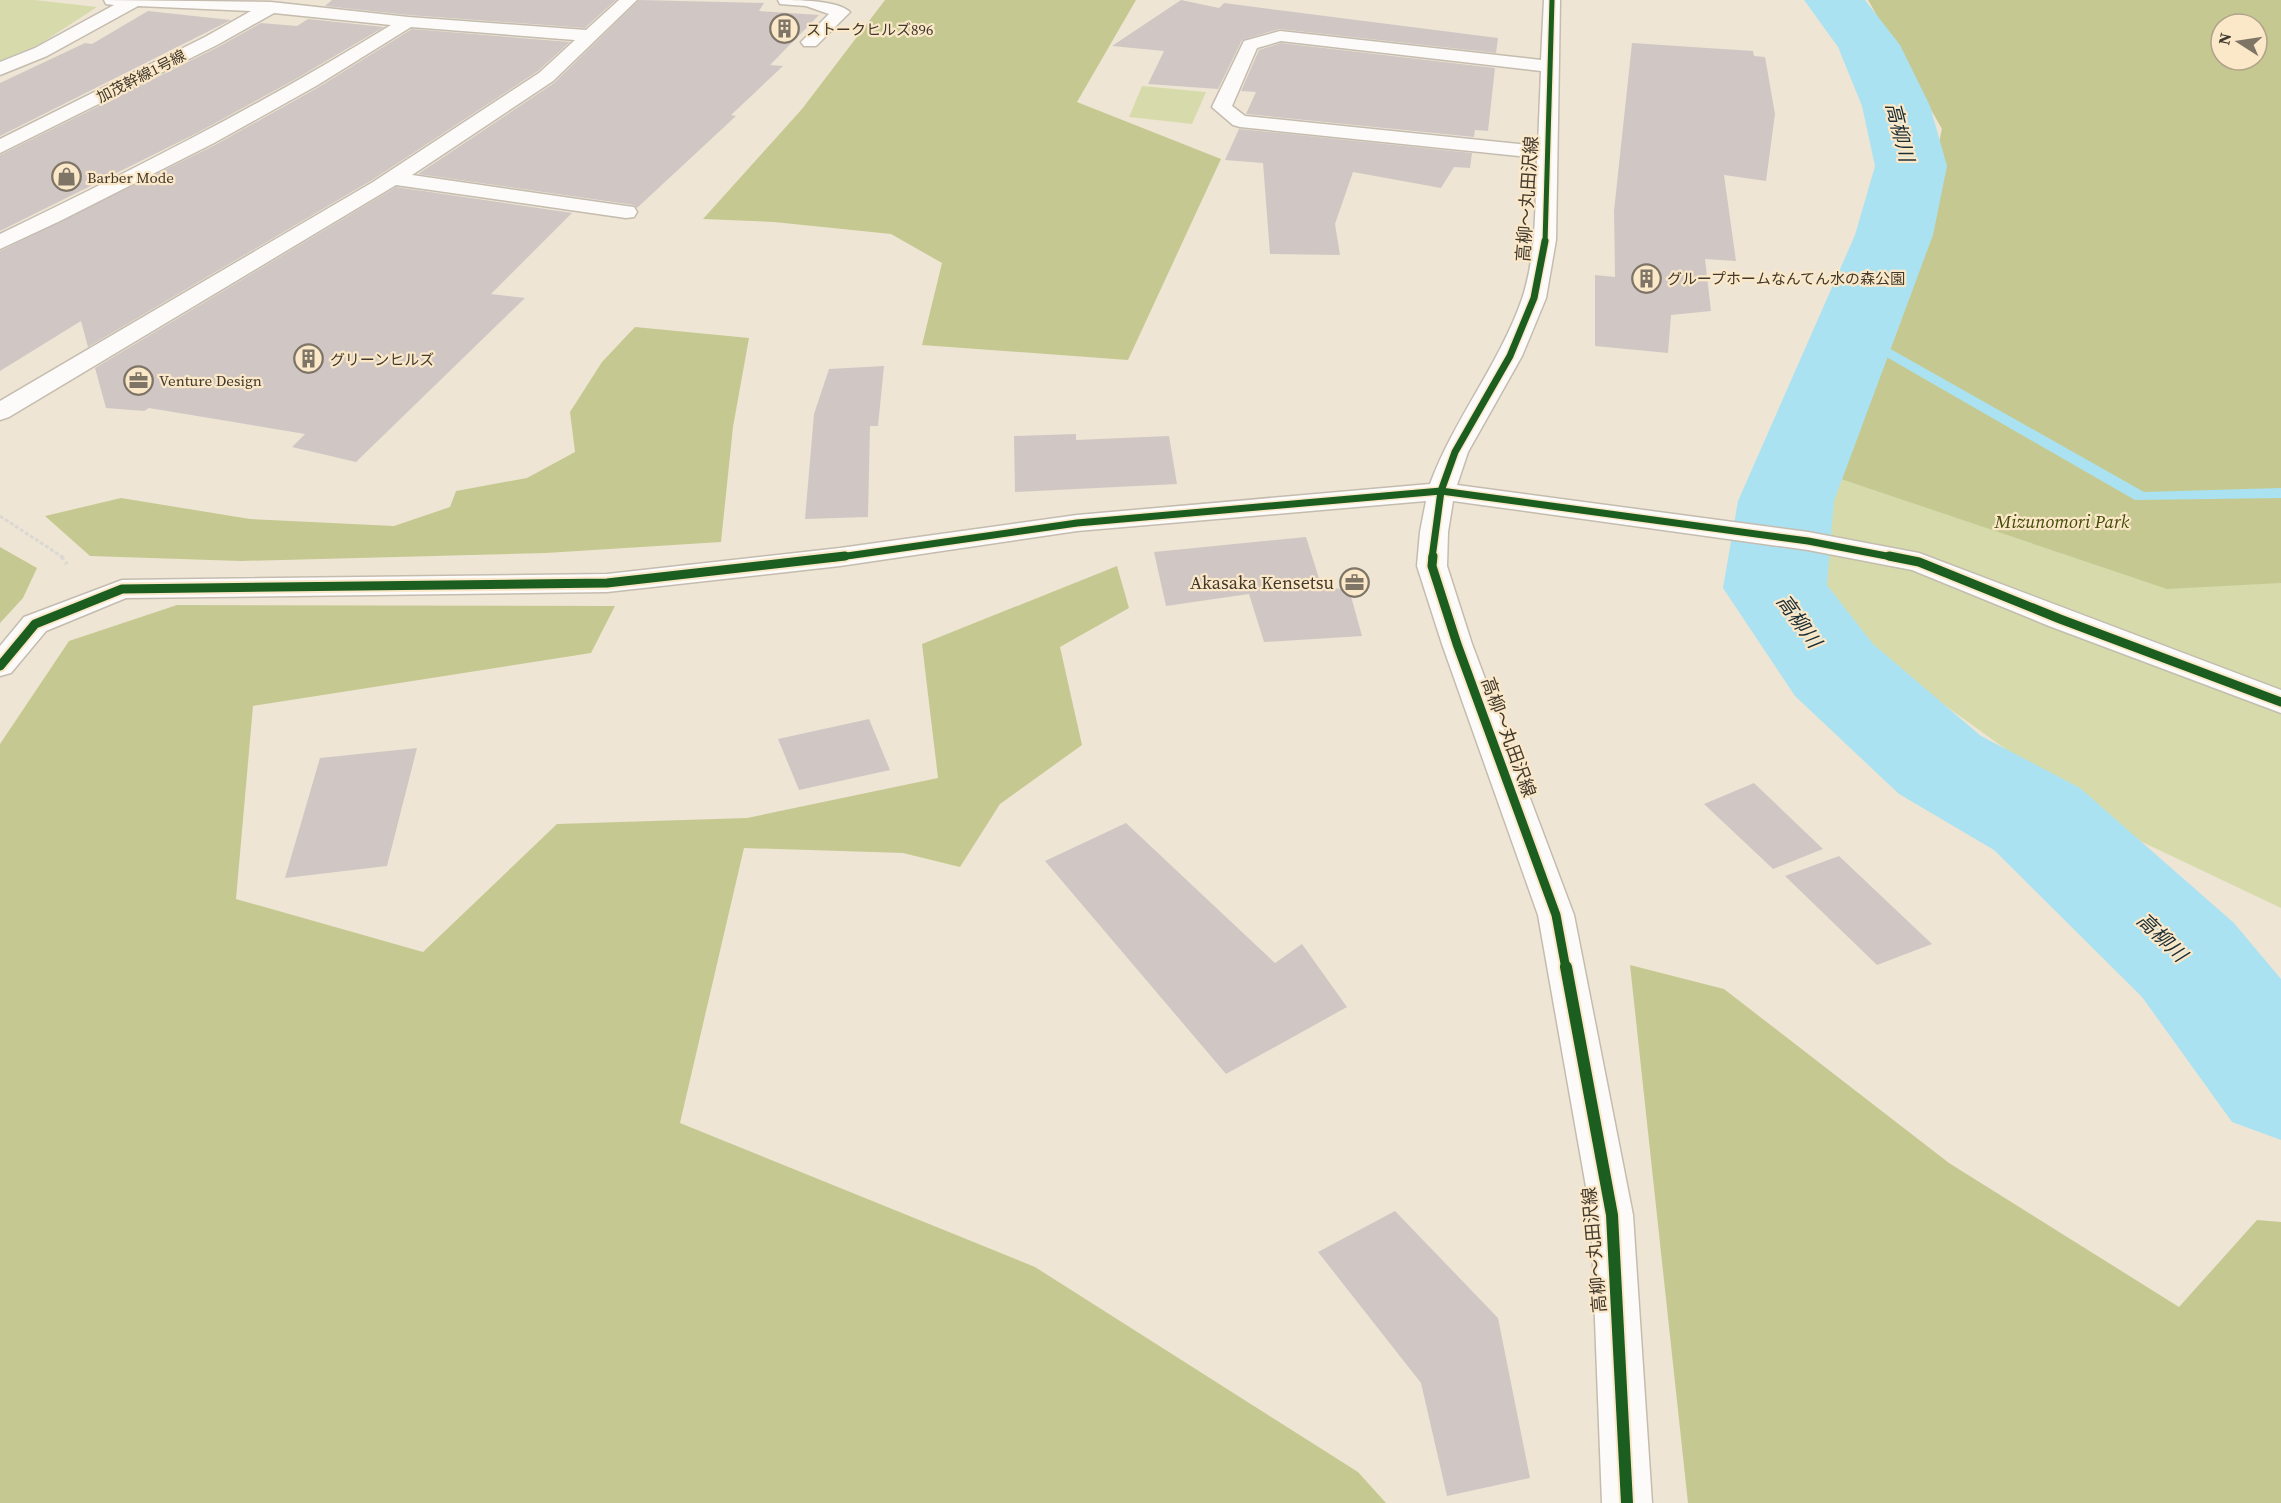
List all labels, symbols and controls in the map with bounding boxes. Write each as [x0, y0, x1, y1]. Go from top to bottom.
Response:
north arrow [2209, 12, 2269, 72]
building icon: ストークヒルズ896 [769, 13, 801, 45]
place label: ストークヒルズ896 [806, 19, 934, 40]
text: N [2212, 31, 2236, 47]
street label: 加茂幹線1号線 [93, 45, 189, 107]
water label: 高柳川 [1879, 100, 1921, 166]
street label: 高柳～丸田沢線 [1510, 135, 1544, 263]
shop icon: Barber Mode [50, 161, 82, 193]
place label: Barber Mode [87, 167, 174, 188]
building icon: グループホームなんてん水の森公園 [1630, 262, 1662, 294]
place label: グループホームなんてん水の森公園 [1667, 268, 1905, 289]
building icon: グリーンヒルズ [293, 343, 325, 375]
place label: グリーンヒルズ [330, 349, 434, 370]
office icon: Venture Design [122, 364, 154, 396]
place label: Venture Design [159, 370, 262, 391]
park label: Mizunomori Park [1994, 509, 2130, 534]
office icon: Akasaka Kensetsu [1339, 566, 1371, 598]
place label: Akasaka Kensetsu [1190, 570, 1334, 595]
water label: 高柳川 [1770, 589, 1829, 655]
street label: 高柳～丸田沢線 [1476, 674, 1542, 800]
water label: 高柳川 [2131, 906, 2195, 969]
street label: 高柳～丸田沢線 [1576, 1186, 1612, 1314]

